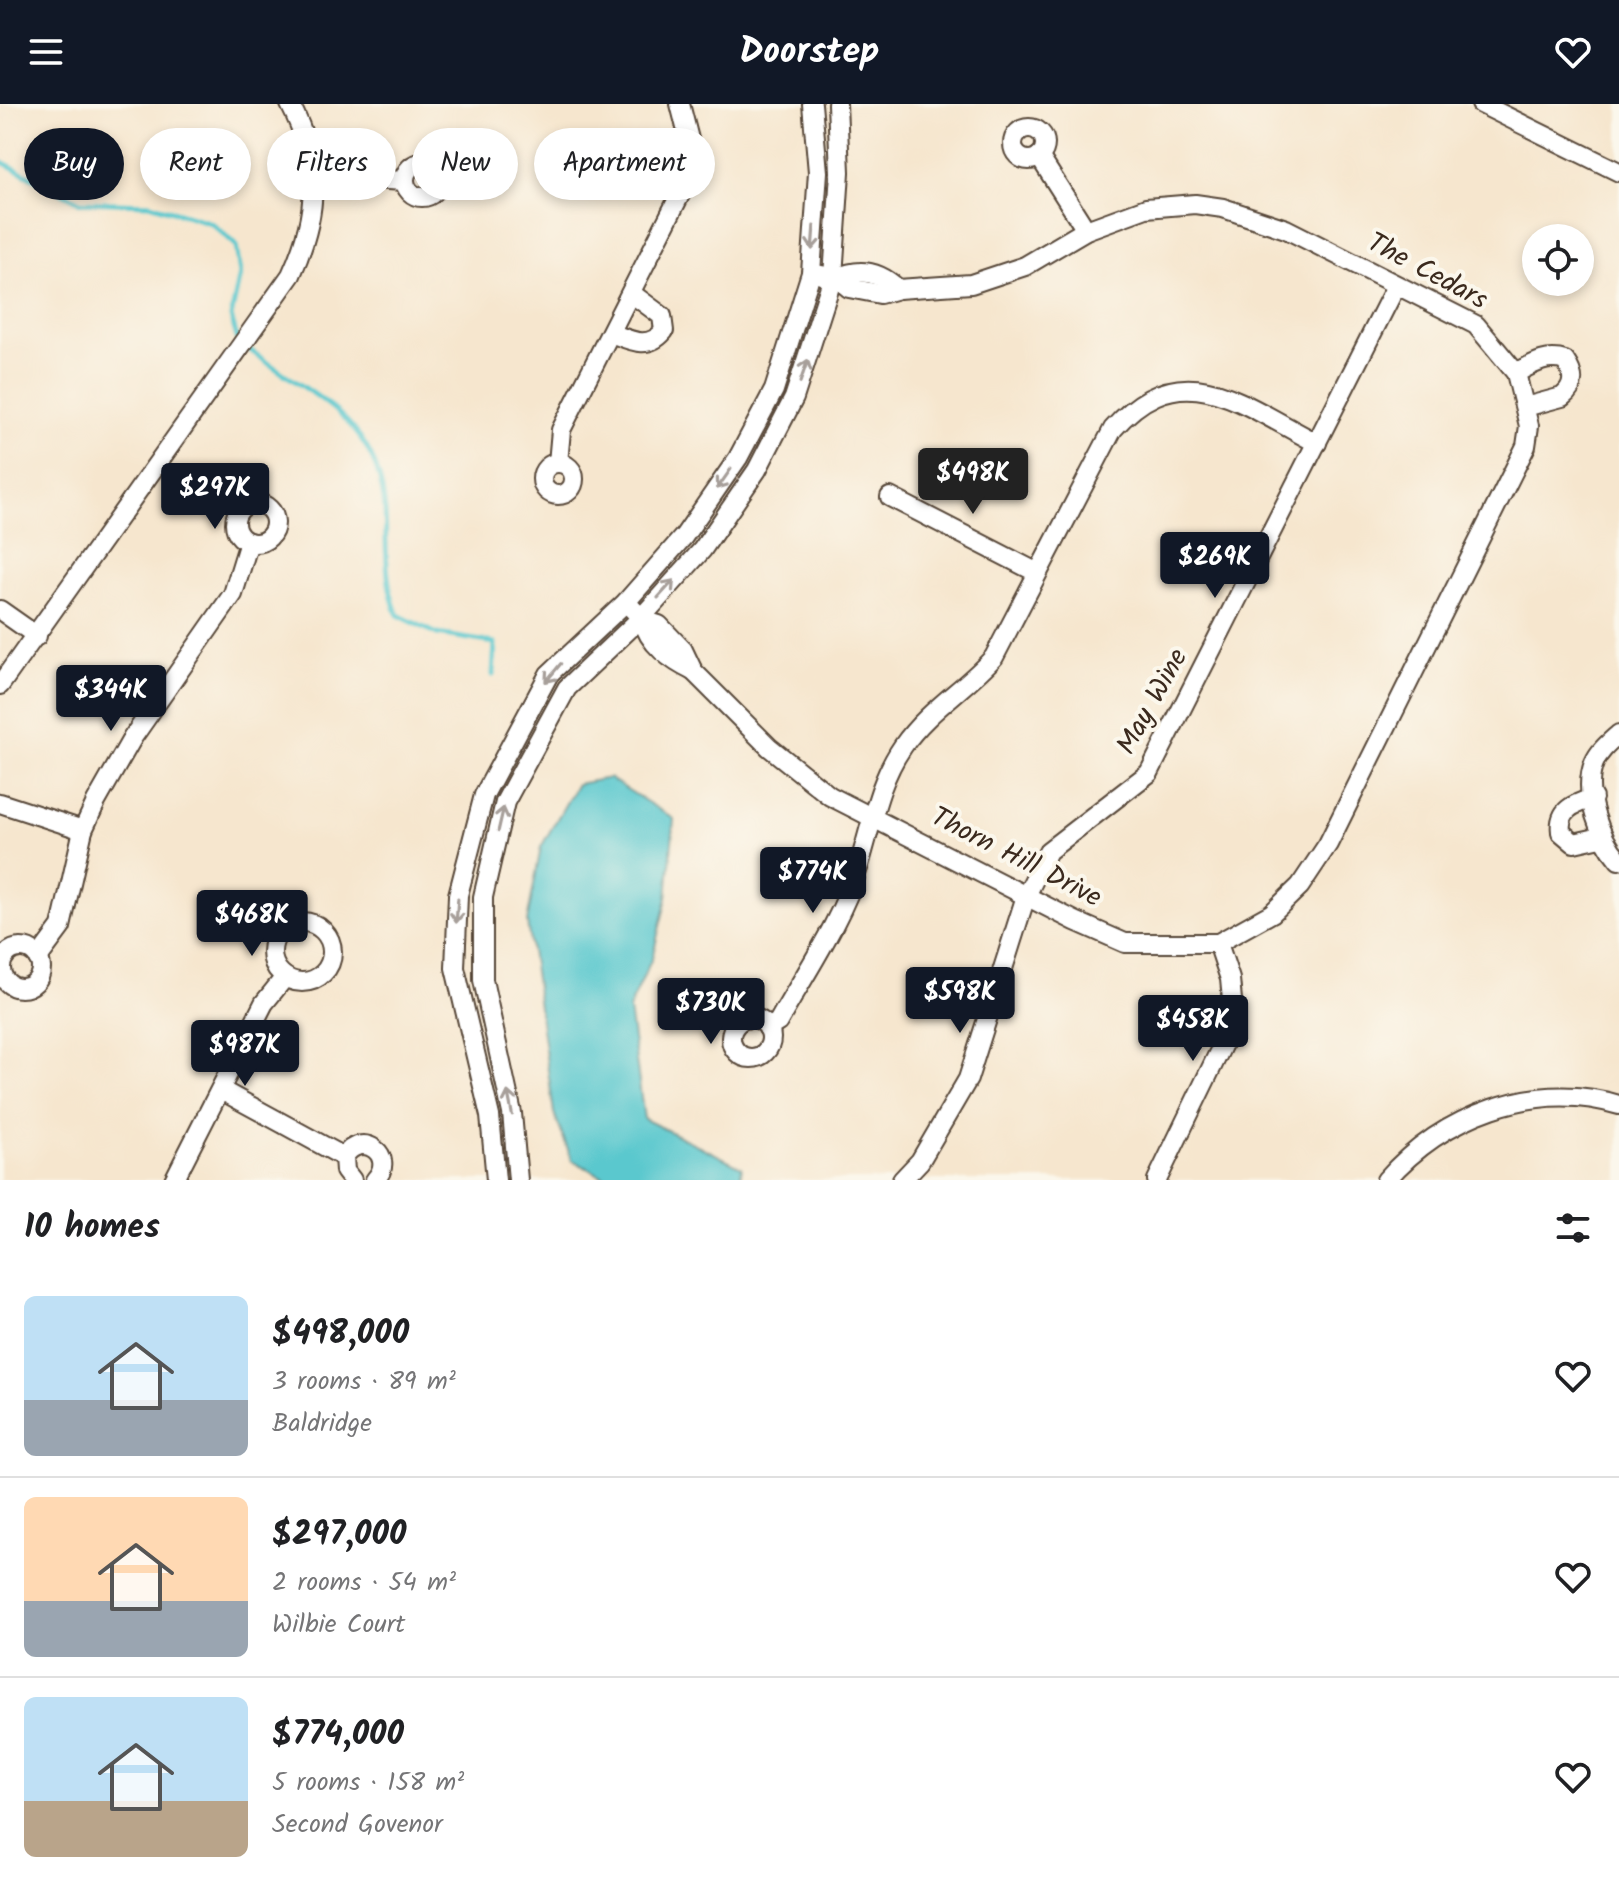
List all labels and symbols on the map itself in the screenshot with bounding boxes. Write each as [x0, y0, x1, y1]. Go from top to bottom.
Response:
street label: The Cedars [1358, 221, 1496, 323]
one-way arrow [805, 224, 820, 251]
one-way arrow [797, 359, 812, 384]
pin: $498K [917, 448, 1029, 516]
pin: $297K [159, 463, 271, 531]
one-way arrow [716, 467, 732, 489]
pin: $269K [1159, 532, 1271, 600]
one-way arrow [657, 580, 675, 600]
street label: May Wine [1105, 640, 1201, 763]
one-way arrow [544, 662, 562, 683]
pin: $344K [55, 665, 167, 733]
street label: Thorn Hill Drive [923, 796, 1110, 921]
one-way arrow [494, 807, 509, 833]
pin: $774K [757, 847, 869, 915]
pin: $468K [196, 890, 308, 958]
one-way arrow [449, 897, 464, 924]
pin: $598K [904, 967, 1016, 1035]
pin: $730K [655, 978, 767, 1046]
pin: $458K [1137, 995, 1249, 1063]
pin: $987K [189, 1020, 301, 1088]
one-way arrow [501, 1090, 516, 1116]

